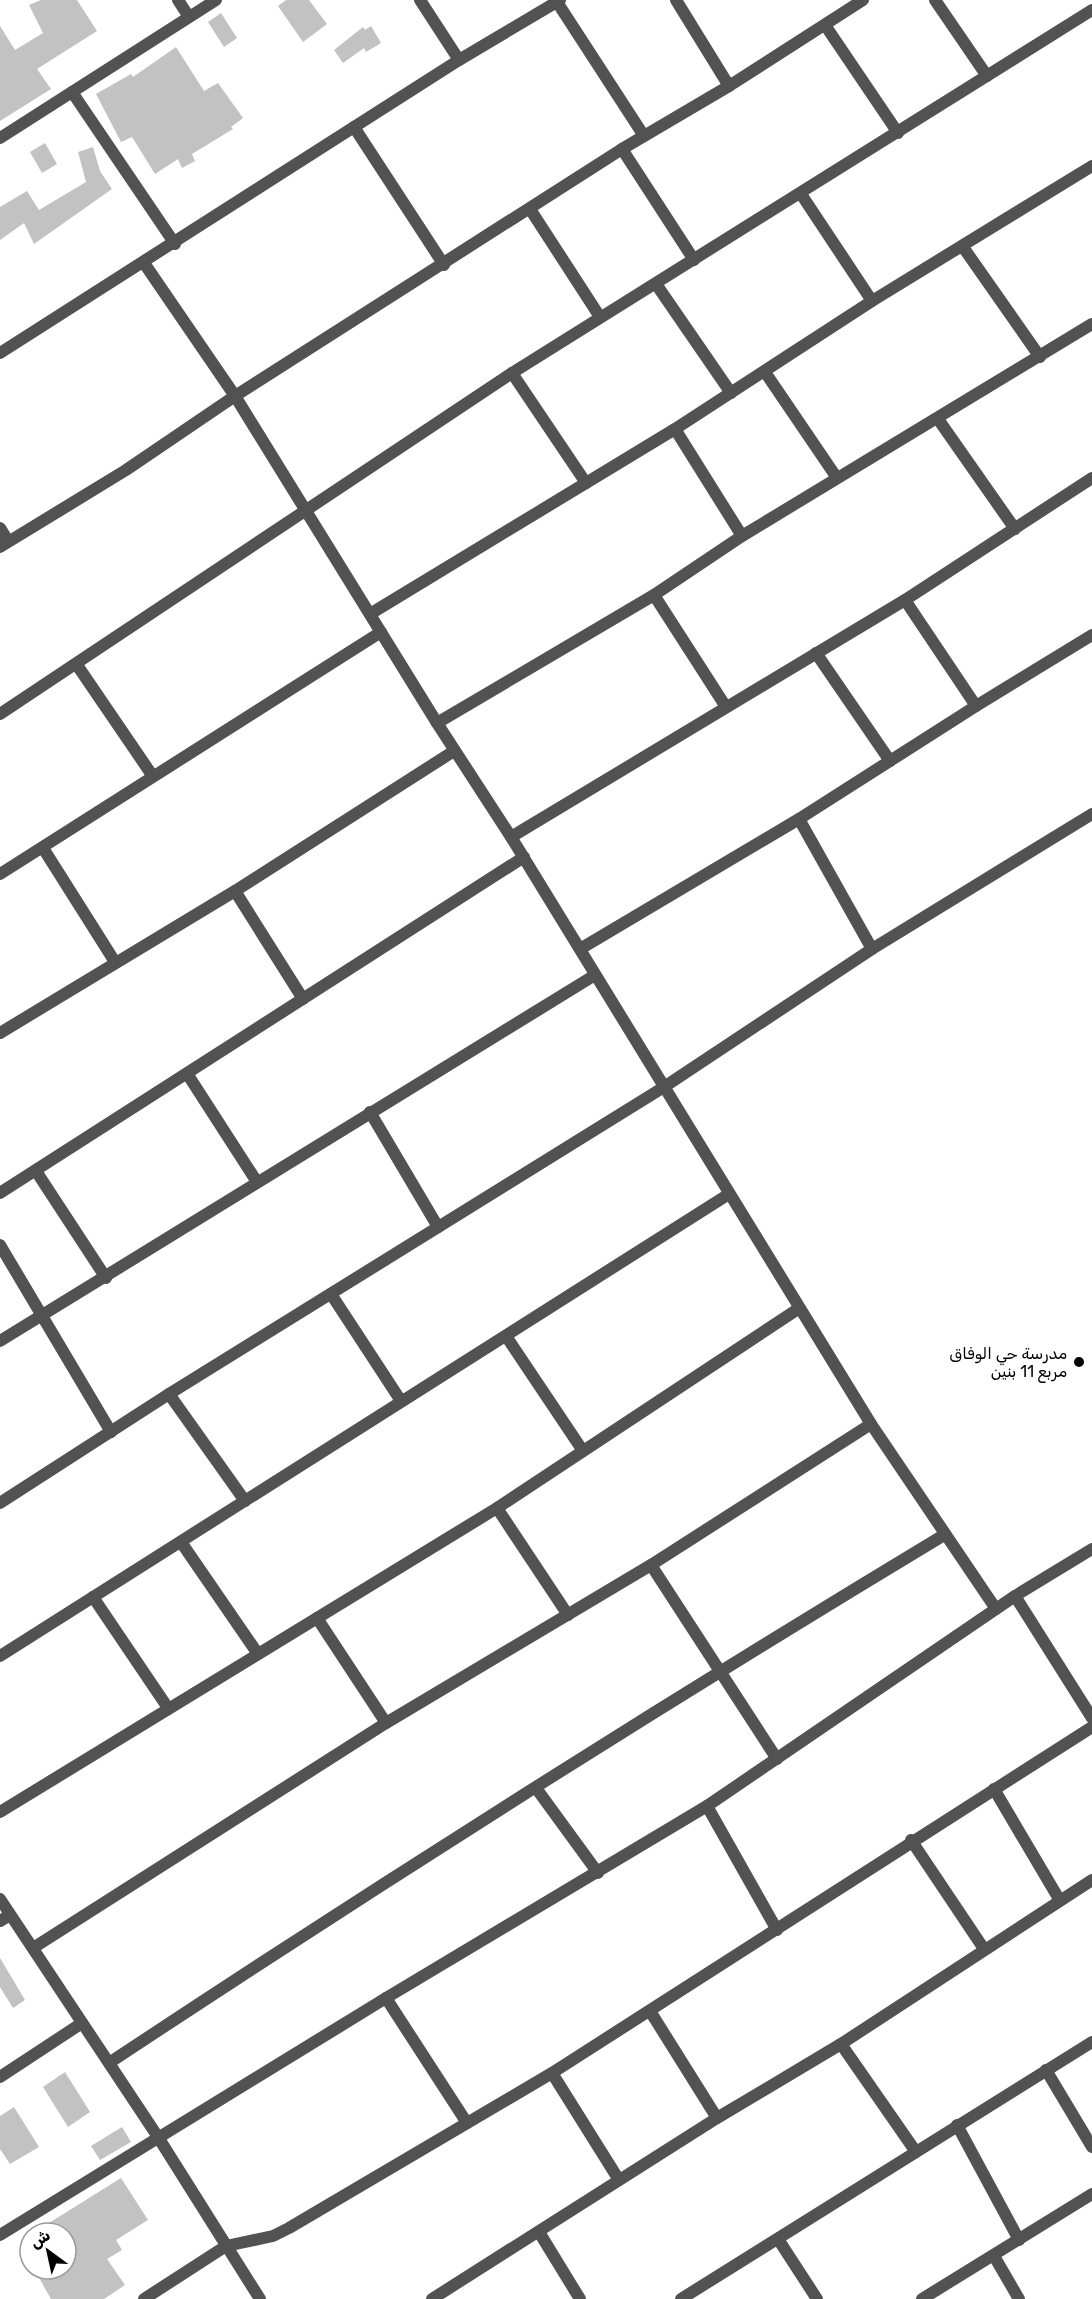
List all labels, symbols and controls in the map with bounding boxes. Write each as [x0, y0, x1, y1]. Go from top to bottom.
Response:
place label: مدرسة حي الوفاق مربع 11 بنين [949, 1344, 1067, 1383]
marker: مدرسة حي الوفاق مربع 11 بنين [1072, 1355, 1086, 1369]
north arrow [18, 2221, 78, 2281]
text: ش [26, 2225, 54, 2252]

